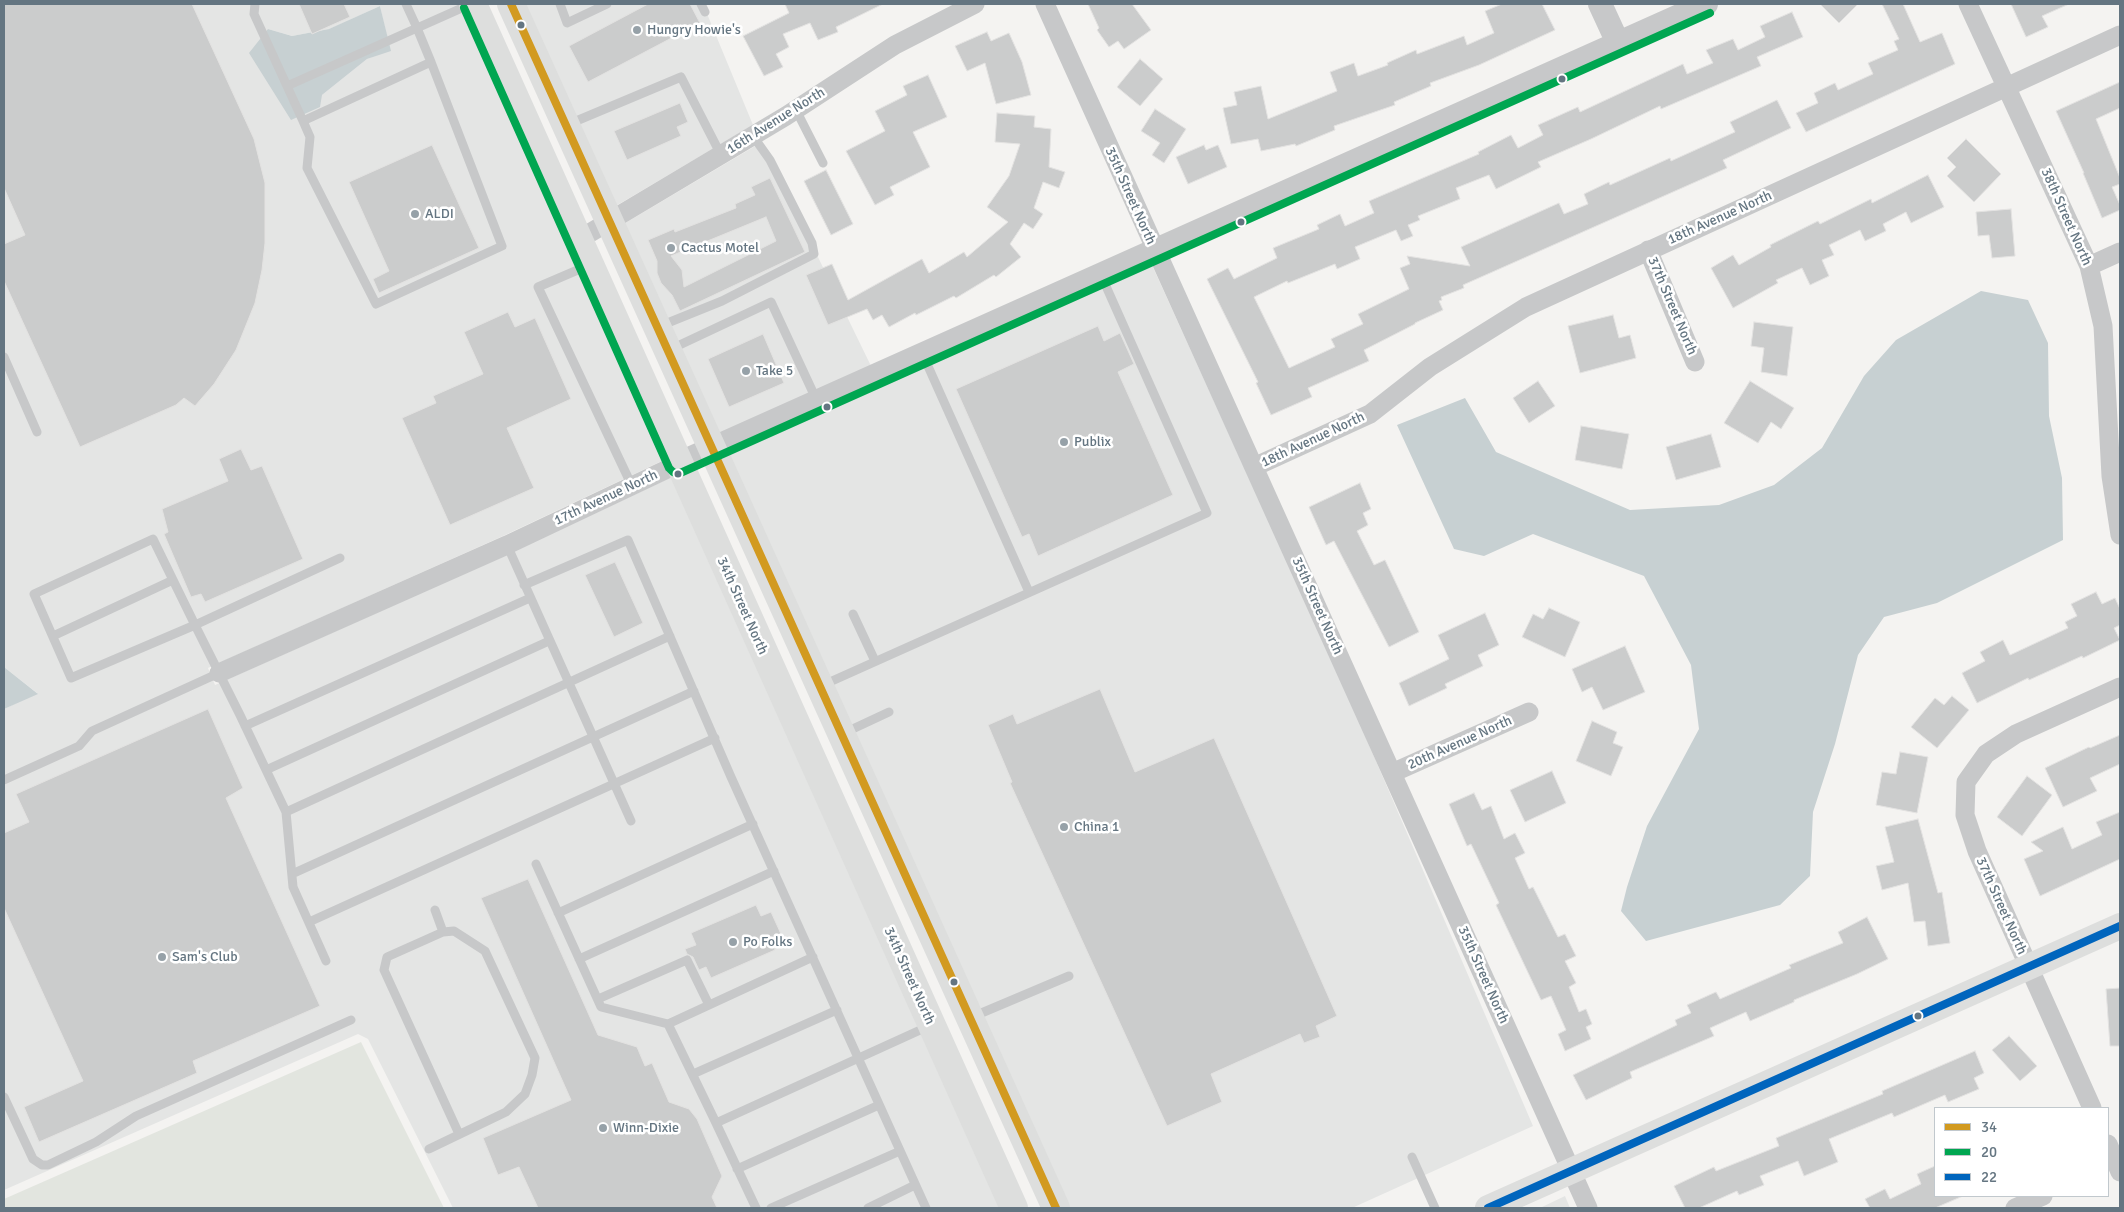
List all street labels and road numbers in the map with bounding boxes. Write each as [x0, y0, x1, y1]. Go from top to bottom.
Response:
street label: 16th Avenue North [724, 84, 828, 158]
street label: 35th Street North [1101, 145, 1159, 247]
street label: 38th Street North [2037, 166, 2095, 268]
street label: 18th Avenue North [1665, 187, 1775, 249]
street label: 37th Street North [1644, 254, 1700, 358]
street label: 18th Avenue North [1259, 409, 1367, 471]
street label: 17th Avenue North [552, 467, 660, 529]
street label: 34th Street North [713, 555, 771, 657]
street label: 35th Street North [1288, 555, 1346, 657]
street label: 20th Avenue North [1405, 712, 1515, 774]
street label: 37th Street North [1972, 855, 2030, 957]
street label: 35th Street North [1454, 924, 1512, 1026]
street label: 34th Street North [880, 925, 938, 1027]

